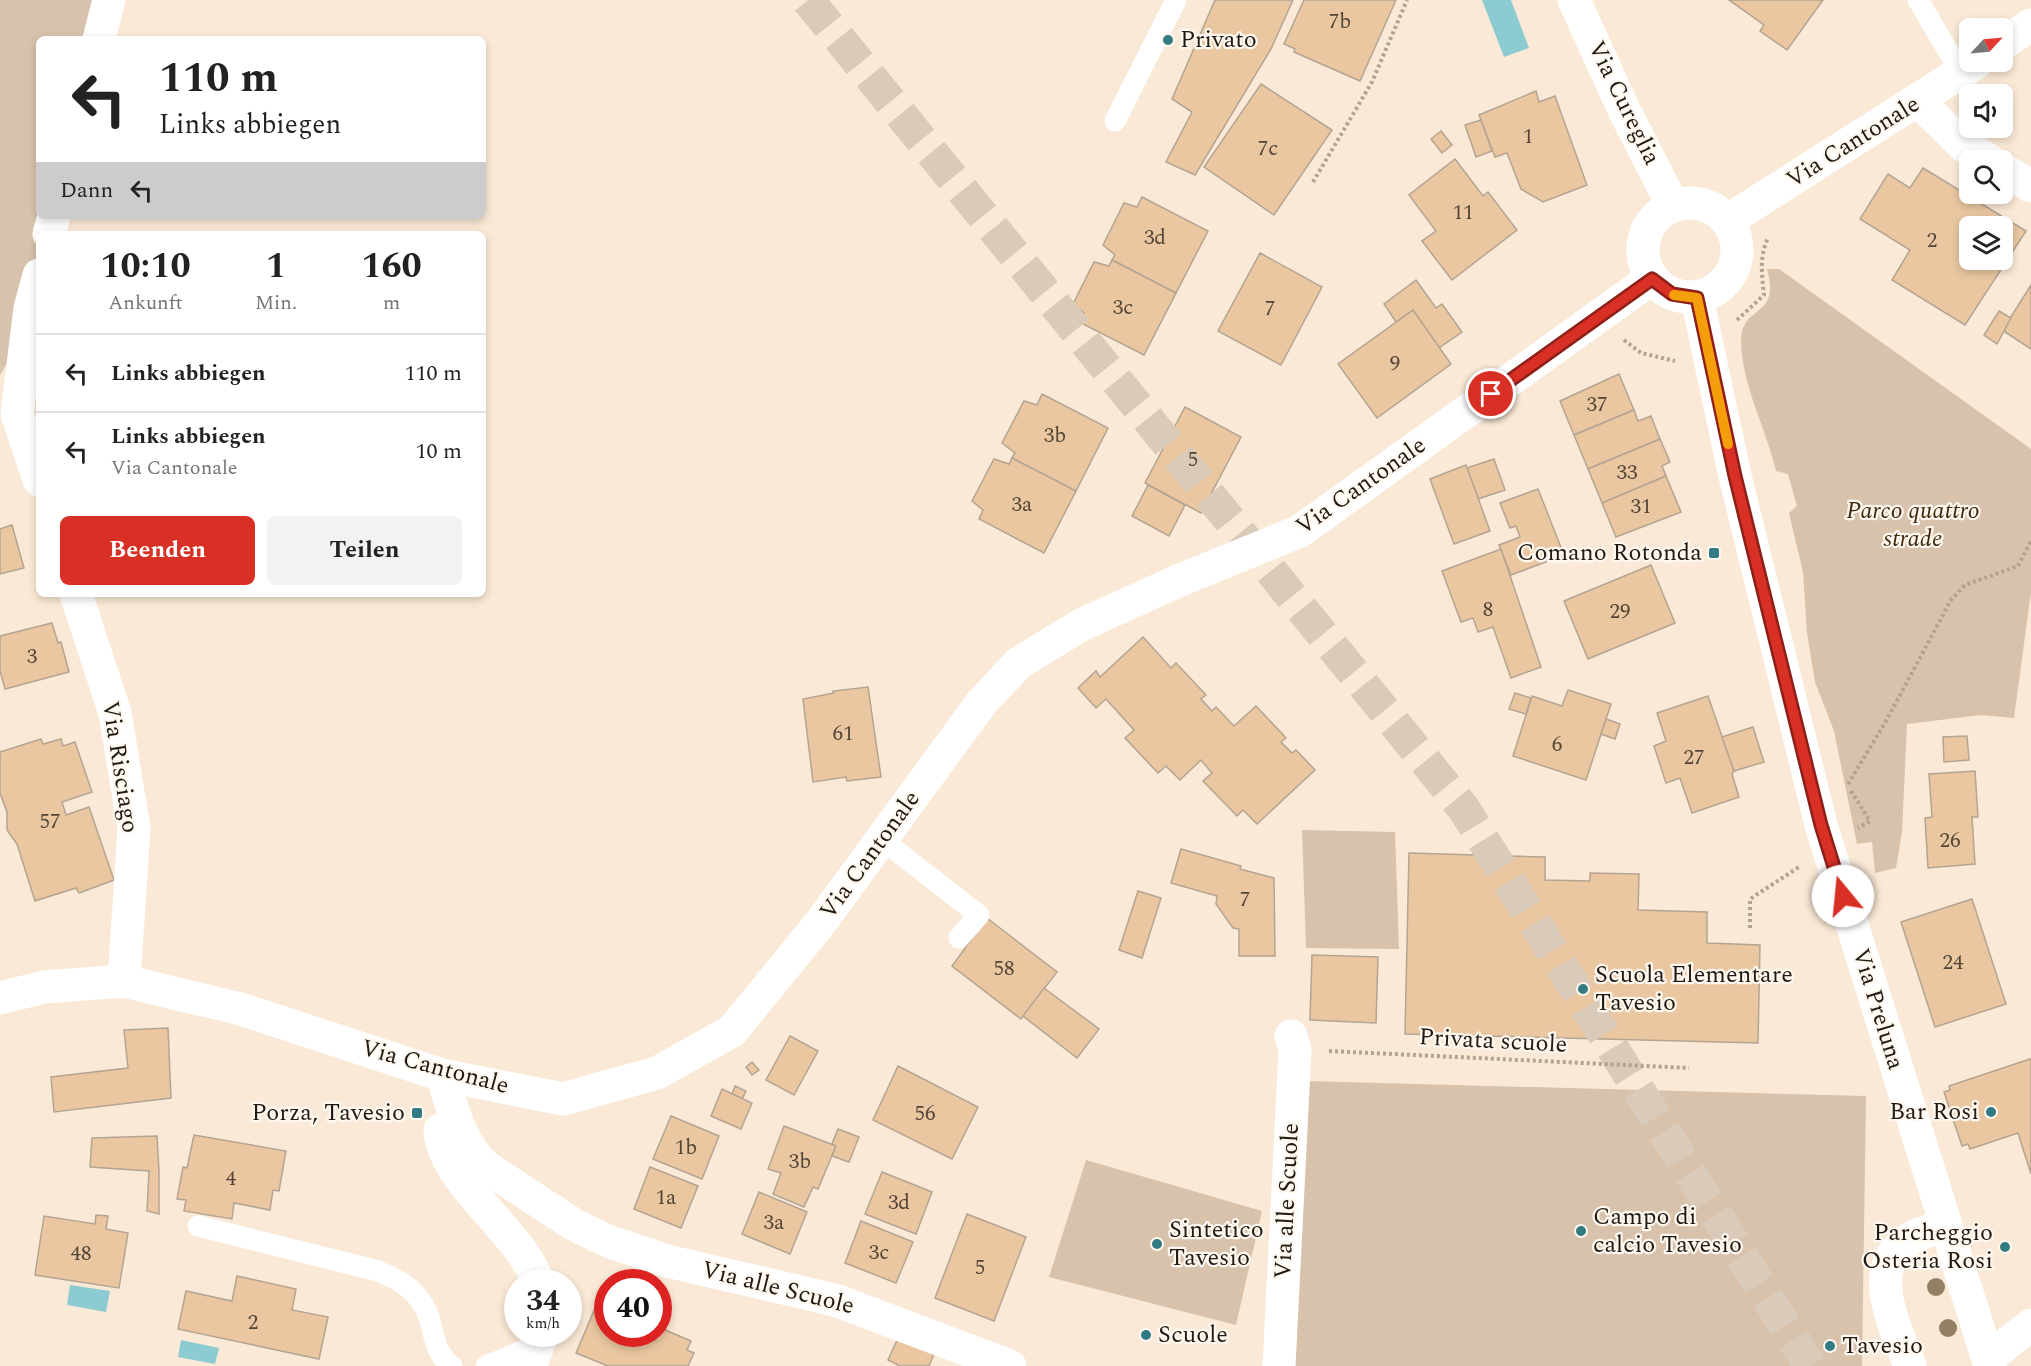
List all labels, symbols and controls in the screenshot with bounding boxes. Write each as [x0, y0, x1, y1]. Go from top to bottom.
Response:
house number: 7b [1329, 6, 1351, 38]
north arrow [1959, 18, 2013, 72]
map controls [1959, 18, 2013, 270]
place label: Privato [1180, 22, 1257, 58]
marker: Privato [1161, 33, 1175, 47]
street label: Via Cureglia [1578, 35, 1670, 171]
text: 110 m [159, 47, 278, 110]
icon: left [60, 60, 138, 138]
button: sound [1959, 84, 2013, 138]
street label: Via Cantonale [1779, 87, 1927, 197]
text: Links abbiegen [159, 104, 341, 146]
house number: 1 [1523, 121, 1533, 153]
house number: 7c [1258, 133, 1278, 165]
button: search [1959, 150, 2013, 204]
text: Dann [60, 174, 113, 207]
icon: left [125, 174, 158, 207]
house number: 11 [1453, 197, 1474, 229]
button: layers [1959, 216, 2013, 270]
house number: 3d [1144, 222, 1166, 254]
house number: 2 [1927, 225, 1937, 257]
text: 10:10 [100, 239, 191, 294]
text: 1 [266, 239, 286, 294]
text: 160 [361, 239, 422, 294]
text: Ankunft [108, 288, 183, 318]
text: Min. [255, 288, 297, 318]
text: m [383, 288, 400, 318]
house number: 3c [1113, 292, 1133, 324]
house number: 7 [1265, 293, 1275, 325]
house number: 9 [1390, 348, 1400, 380]
icon: left [60, 357, 93, 390]
text: Links abbiegen [111, 357, 266, 390]
text: 110 m [405, 357, 462, 390]
pin [1465, 368, 1516, 419]
icon: arrive [1474, 377, 1507, 410]
house number: 37 [1587, 389, 1608, 421]
text: Links abbiegen [111, 420, 266, 453]
house number: 3b [1044, 420, 1066, 452]
street label: Via Cantonale [1289, 428, 1433, 544]
icon: left [60, 435, 93, 468]
text: 10 m [416, 435, 462, 468]
house number: 5 [1188, 444, 1198, 476]
text: Via Cantonale [111, 453, 237, 483]
house number: 33 [1617, 457, 1638, 489]
house number: 3a [1012, 489, 1033, 521]
house number: 31 [1631, 491, 1652, 523]
park label: Parco quattro strade [1846, 493, 1980, 557]
button: Beenden [60, 516, 255, 585]
button: Teilen [267, 516, 462, 585]
place label: Comano Rotonda [1517, 535, 1702, 571]
marker: Comano Rotonda [1707, 546, 1721, 560]
house number: 8 [1483, 594, 1493, 626]
house number: 29 [1610, 596, 1631, 628]
house number: 3 [27, 641, 38, 673]
street label: Via Risciago [92, 698, 148, 836]
house number: 61 [833, 718, 854, 750]
house number: 6 [1552, 729, 1562, 761]
house number: 27 [1684, 742, 1705, 774]
street label: Via Cantonale [811, 783, 929, 927]
house number: 57 [40, 806, 61, 838]
house number: 26 [1940, 825, 1961, 857]
position arrow [1811, 864, 1875, 928]
house number: 7 [1240, 884, 1250, 916]
street label: Via Preluna [1842, 944, 1914, 1074]
house number: 24 [1943, 947, 1964, 979]
house number: 58 [994, 953, 1015, 985]
place label: Scuola Elementare Tavesio [1595, 957, 1793, 1021]
marker: Scuola Elementare Tavesio [1576, 982, 1590, 996]
street label: Privata scuole [1418, 1019, 1568, 1063]
street label: Via Cantonale [357, 1030, 513, 1104]
place label: Bar Rosi [1889, 1094, 1979, 1130]
place label: Porza, Tavesio [251, 1095, 405, 1131]
house number: 56 [915, 1098, 936, 1130]
marker: Bar Rosi [1984, 1105, 1998, 1119]
marker: Porza, Tavesio [410, 1106, 424, 1120]
street label: Via alle Scuole [1265, 1122, 1309, 1280]
house number: 1b [675, 1132, 697, 1164]
house number: 3b [789, 1146, 811, 1178]
house number: 4 [226, 1163, 237, 1195]
house number: 1a [656, 1182, 677, 1214]
house number: 3d [888, 1187, 910, 1219]
place label: Campo di calcio Tavesio [1593, 1199, 1742, 1263]
house number: 3a [764, 1207, 785, 1239]
place label: Sintetico Tavesio [1169, 1212, 1264, 1276]
place label: Parcheggio Osteria Rosi [1862, 1215, 1993, 1279]
marker: Campo di calcio Tavesio [1574, 1224, 1588, 1238]
house number: 3c [869, 1237, 889, 1269]
marker: Sintetico Tavesio [1150, 1237, 1164, 1251]
house number: 48 [71, 1238, 92, 1270]
marker: Parcheggio Osteria Rosi [1998, 1240, 2012, 1254]
street label: Via alle Scuole [698, 1252, 858, 1324]
house number: 5 [975, 1252, 985, 1284]
speed limit sign: 40 [594, 1269, 672, 1347]
text: 34 [526, 1278, 560, 1324]
house number: 2 [248, 1307, 258, 1339]
text: km/h [526, 1312, 560, 1335]
place label: Scuole [1158, 1317, 1228, 1353]
marker: Scuole [1139, 1328, 1153, 1342]
place label: Tavesio [1842, 1328, 1923, 1364]
marker: Tavesio [1823, 1339, 1837, 1353]

